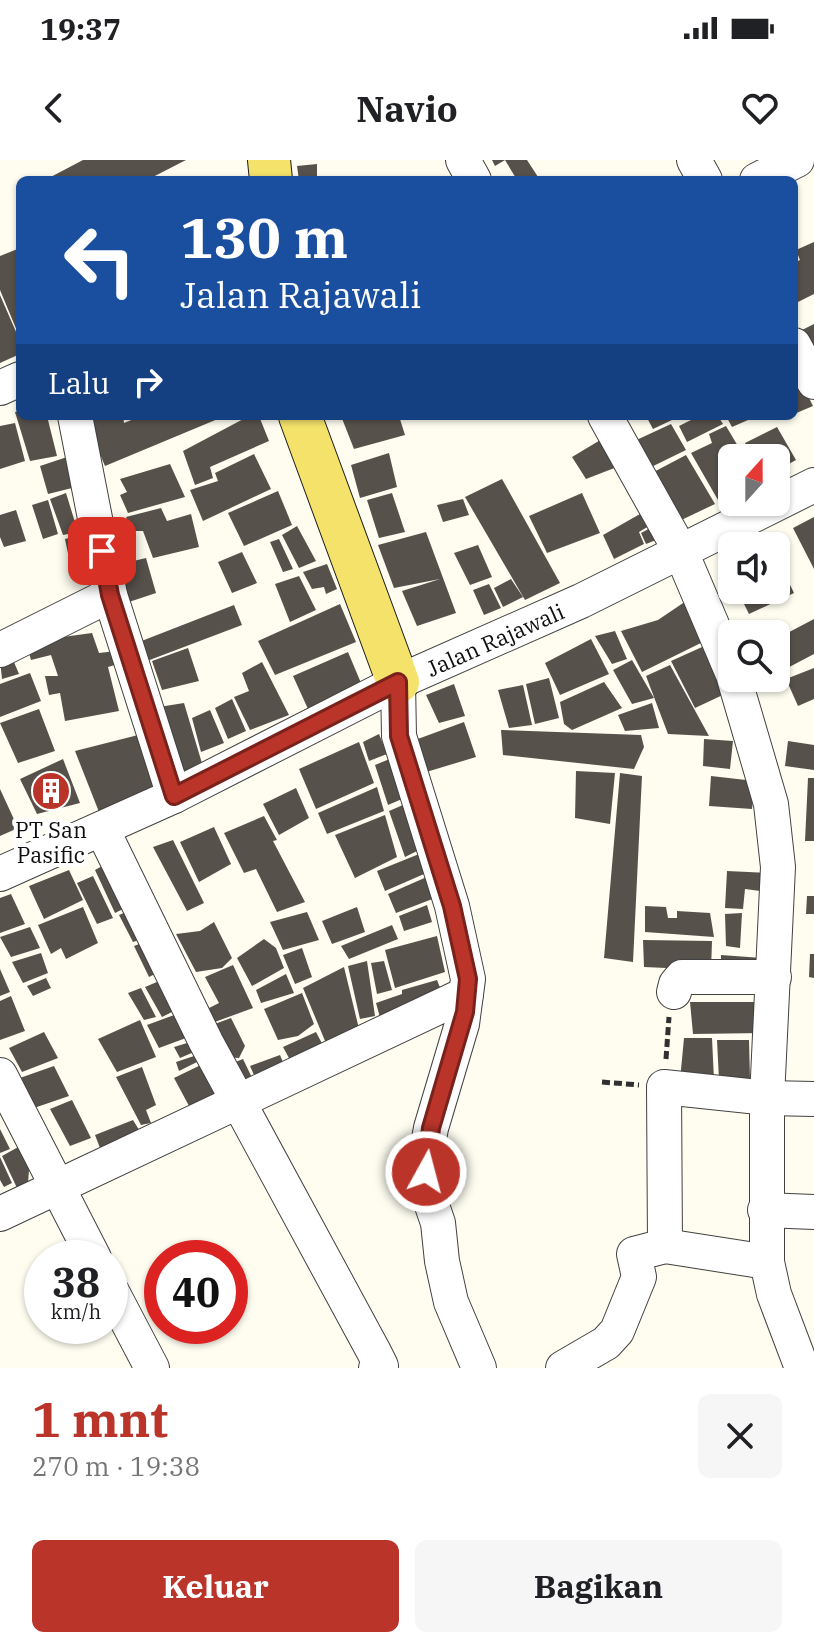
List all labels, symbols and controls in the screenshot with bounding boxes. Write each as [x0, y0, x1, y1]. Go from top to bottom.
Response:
text: 19:37 [40, 9, 121, 48]
text: Navio [356, 85, 458, 132]
icon: back [32, 86, 76, 130]
icon: heart [738, 86, 782, 130]
text: 130 m [180, 201, 348, 273]
icon: left [48, 208, 152, 312]
text: Jalan Rajawali [180, 271, 421, 318]
icon: right [126, 360, 170, 404]
text: Lalu [48, 363, 110, 402]
north arrow [718, 444, 790, 516]
map controls [718, 444, 790, 692]
pin [68, 517, 136, 585]
icon: arrive [80, 529, 124, 573]
button: sound [718, 532, 790, 604]
street label: Jalan Rajawali [422, 596, 568, 682]
button: search [718, 620, 790, 692]
building icon: PT San Pasific [30, 770, 72, 812]
place label: PT San Pasific [15, 815, 87, 869]
position arrow [384, 1130, 468, 1214]
speed limit sign: 40 [144, 1240, 248, 1344]
text: 38 [52, 1256, 100, 1308]
text: km/h [51, 1298, 101, 1325]
text: 1 mnt [32, 1388, 168, 1450]
button: close [698, 1394, 782, 1478]
text: 270 m · 19:38 [32, 1449, 200, 1483]
button: Keluar [32, 1540, 399, 1632]
button: Bagikan [415, 1540, 782, 1632]

